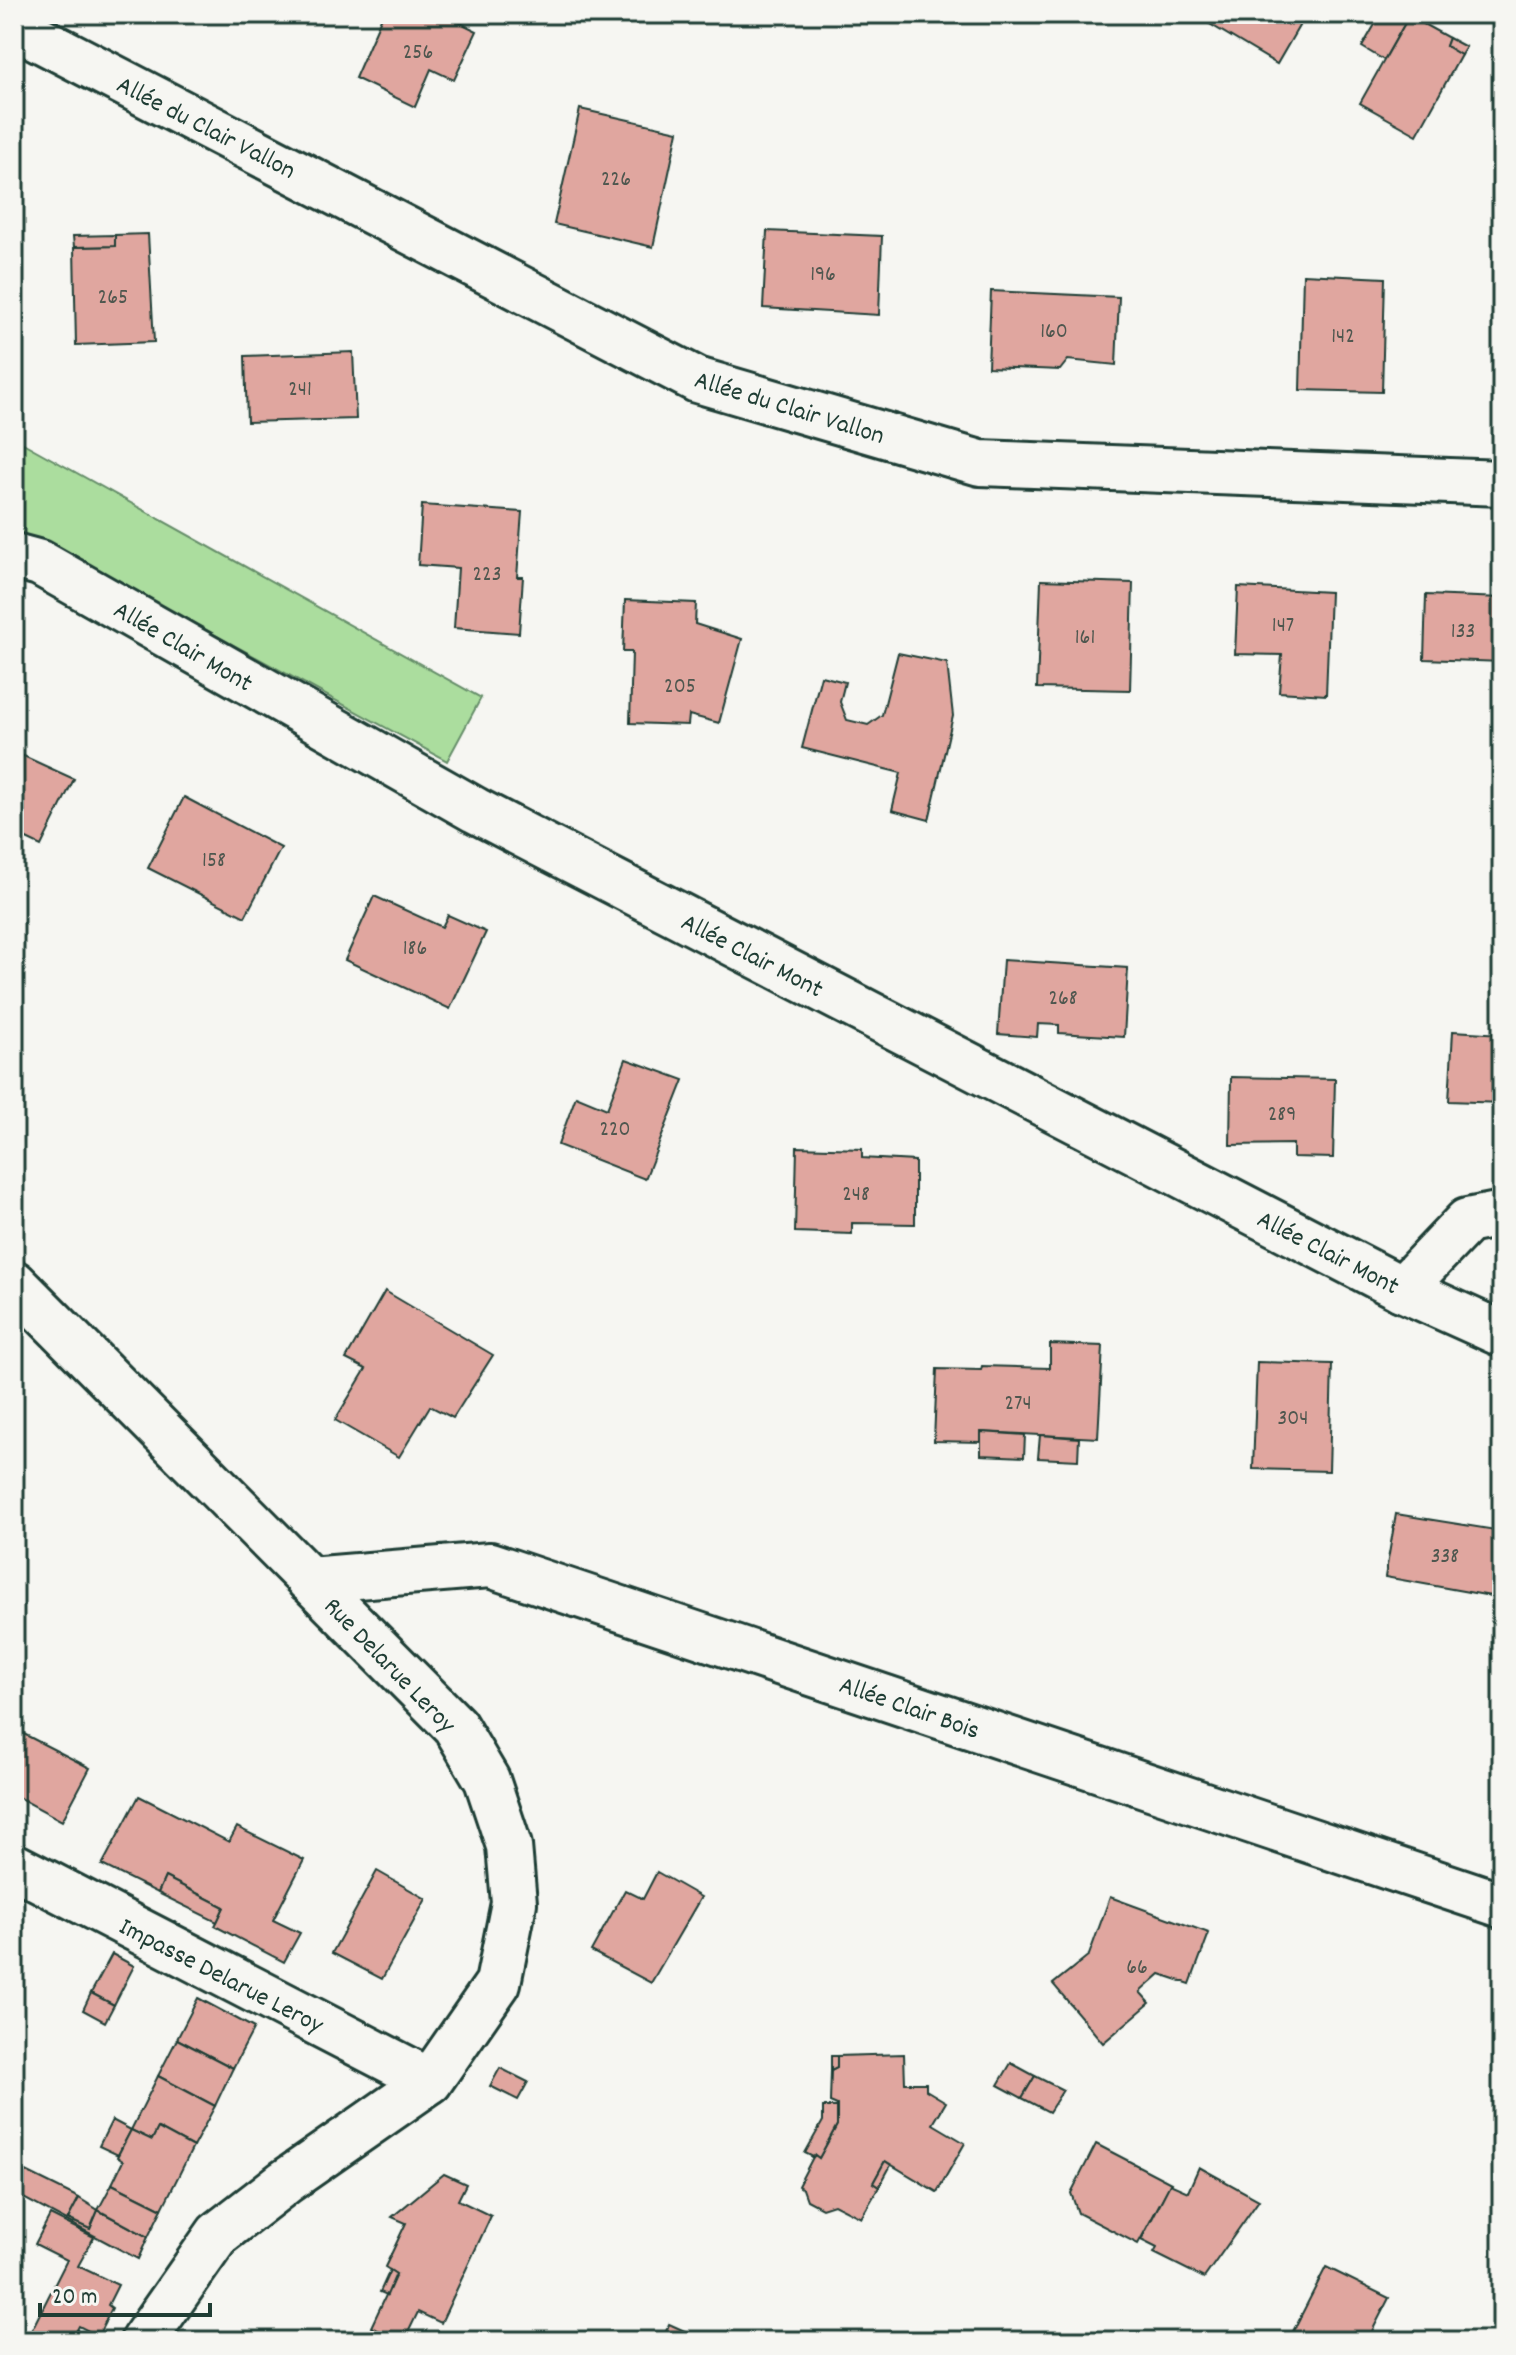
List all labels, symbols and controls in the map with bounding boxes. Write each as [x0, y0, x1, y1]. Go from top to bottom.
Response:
house number: 256 [403, 38, 433, 69]
street label: Allée du Clair Vallon [109, 68, 301, 190]
house number: 226 [601, 165, 631, 196]
house number: 196 [810, 260, 836, 291]
house number: 265 [98, 283, 128, 314]
house number: 160 [1040, 317, 1068, 348]
house number: 142 [1331, 322, 1355, 353]
street label: Allée du Clair Vallon [689, 363, 888, 456]
house number: 241 [288, 375, 312, 406]
house number: 223 [473, 560, 502, 591]
street label: Allée Clair Mont [106, 593, 259, 703]
house number: 147 [1272, 611, 1294, 642]
house number: 133 [1451, 617, 1475, 648]
house number: 161 [1075, 623, 1095, 654]
house number: 205 [664, 672, 696, 703]
house number: 158 [202, 846, 226, 877]
street label: Allée Clair Mont [674, 905, 829, 1009]
house number: 186 [403, 934, 427, 965]
house number: 268 [1048, 984, 1078, 1015]
house number: 289 [1268, 1100, 1296, 1131]
house number: 220 [599, 1115, 631, 1146]
house number: 248 [842, 1180, 870, 1211]
street label: Allée Clair Mont [1250, 1202, 1405, 1306]
house number: 274 [1004, 1389, 1032, 1420]
house number: 304 [1278, 1404, 1308, 1435]
house number: 338 [1431, 1542, 1459, 1573]
street label: Rue Delarue Leroy [314, 1590, 463, 1743]
street label: Allée Clair Bois [834, 1668, 984, 1751]
street label: Impasse Delarue Leroy [112, 1910, 329, 2045]
house number: 66 [1126, 1953, 1148, 1984]
scale bar [40, 2267, 210, 2317]
text: 20 m [52, 2281, 98, 2315]

